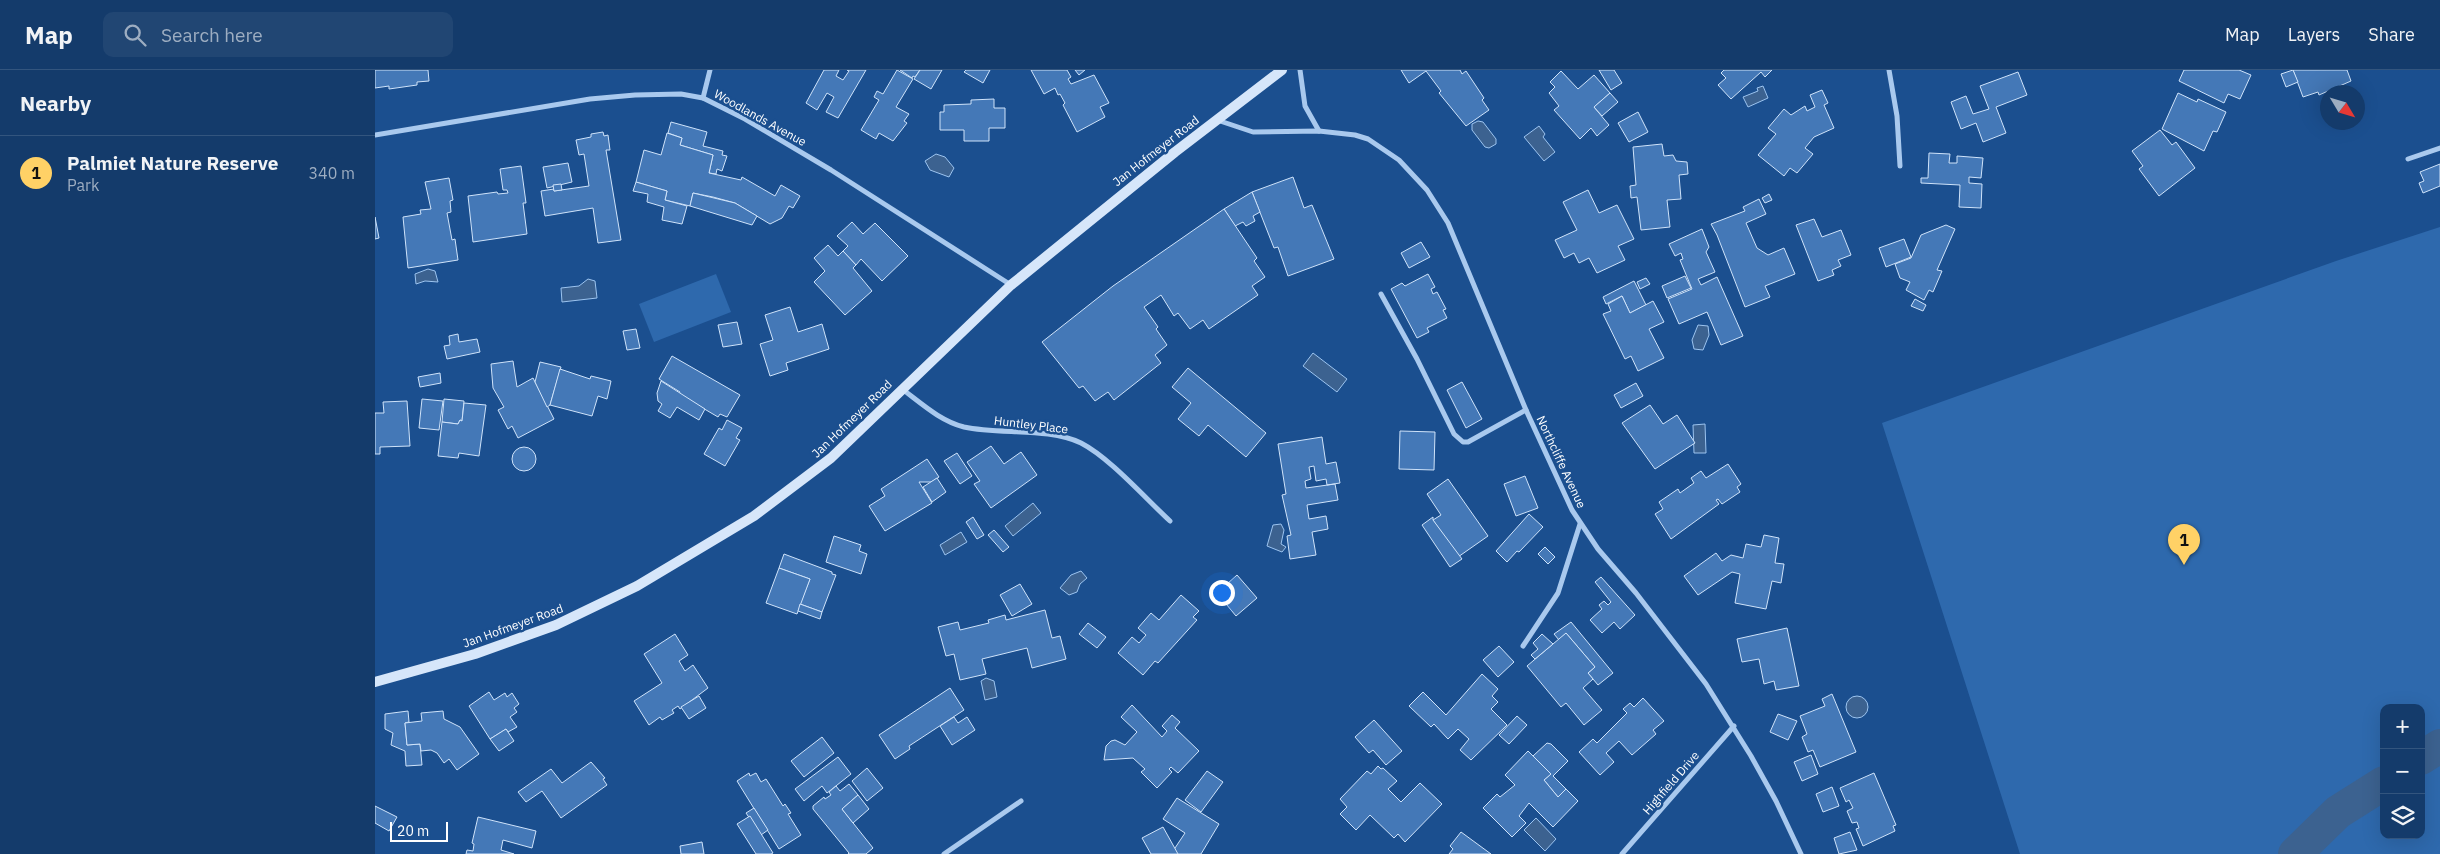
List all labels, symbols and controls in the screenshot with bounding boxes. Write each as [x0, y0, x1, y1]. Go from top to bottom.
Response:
search box [103, 12, 453, 57]
text: Map [25, 19, 73, 51]
icon: search [121, 21, 149, 49]
text: Search here [161, 23, 263, 47]
text: Map [2225, 23, 2260, 46]
text: Layers [2288, 23, 2340, 46]
text: Share [2368, 23, 2415, 46]
north arrow [2320, 85, 2365, 130]
street label: Woodlands Avenue [712, 86, 809, 149]
text: Nearby [20, 89, 91, 117]
street label: Jan Hofmeyer Road [1109, 112, 1202, 189]
text: Palmiet Nature Reserve [67, 151, 278, 175]
text: 1 [31, 163, 41, 183]
text: 340 m [308, 163, 355, 183]
text: Park [67, 175, 99, 195]
street label: Jan Hofmeyer Road [808, 377, 895, 461]
street label: Huntley Place [993, 413, 1069, 437]
street label: Northcliffe Avenue [1533, 413, 1590, 511]
pin: 1 [2168, 524, 2200, 565]
your location [1209, 580, 1235, 606]
street label: Jan Hofmeyer Road [461, 600, 565, 651]
map controls [2380, 704, 2425, 839]
button: + [2380, 704, 2425, 749]
street label: Highfield Drive [1639, 748, 1702, 817]
button: − [2380, 749, 2425, 794]
button: layers [2380, 794, 2425, 839]
scale bar [390, 819, 447, 842]
text: 20 m [397, 822, 429, 840]

